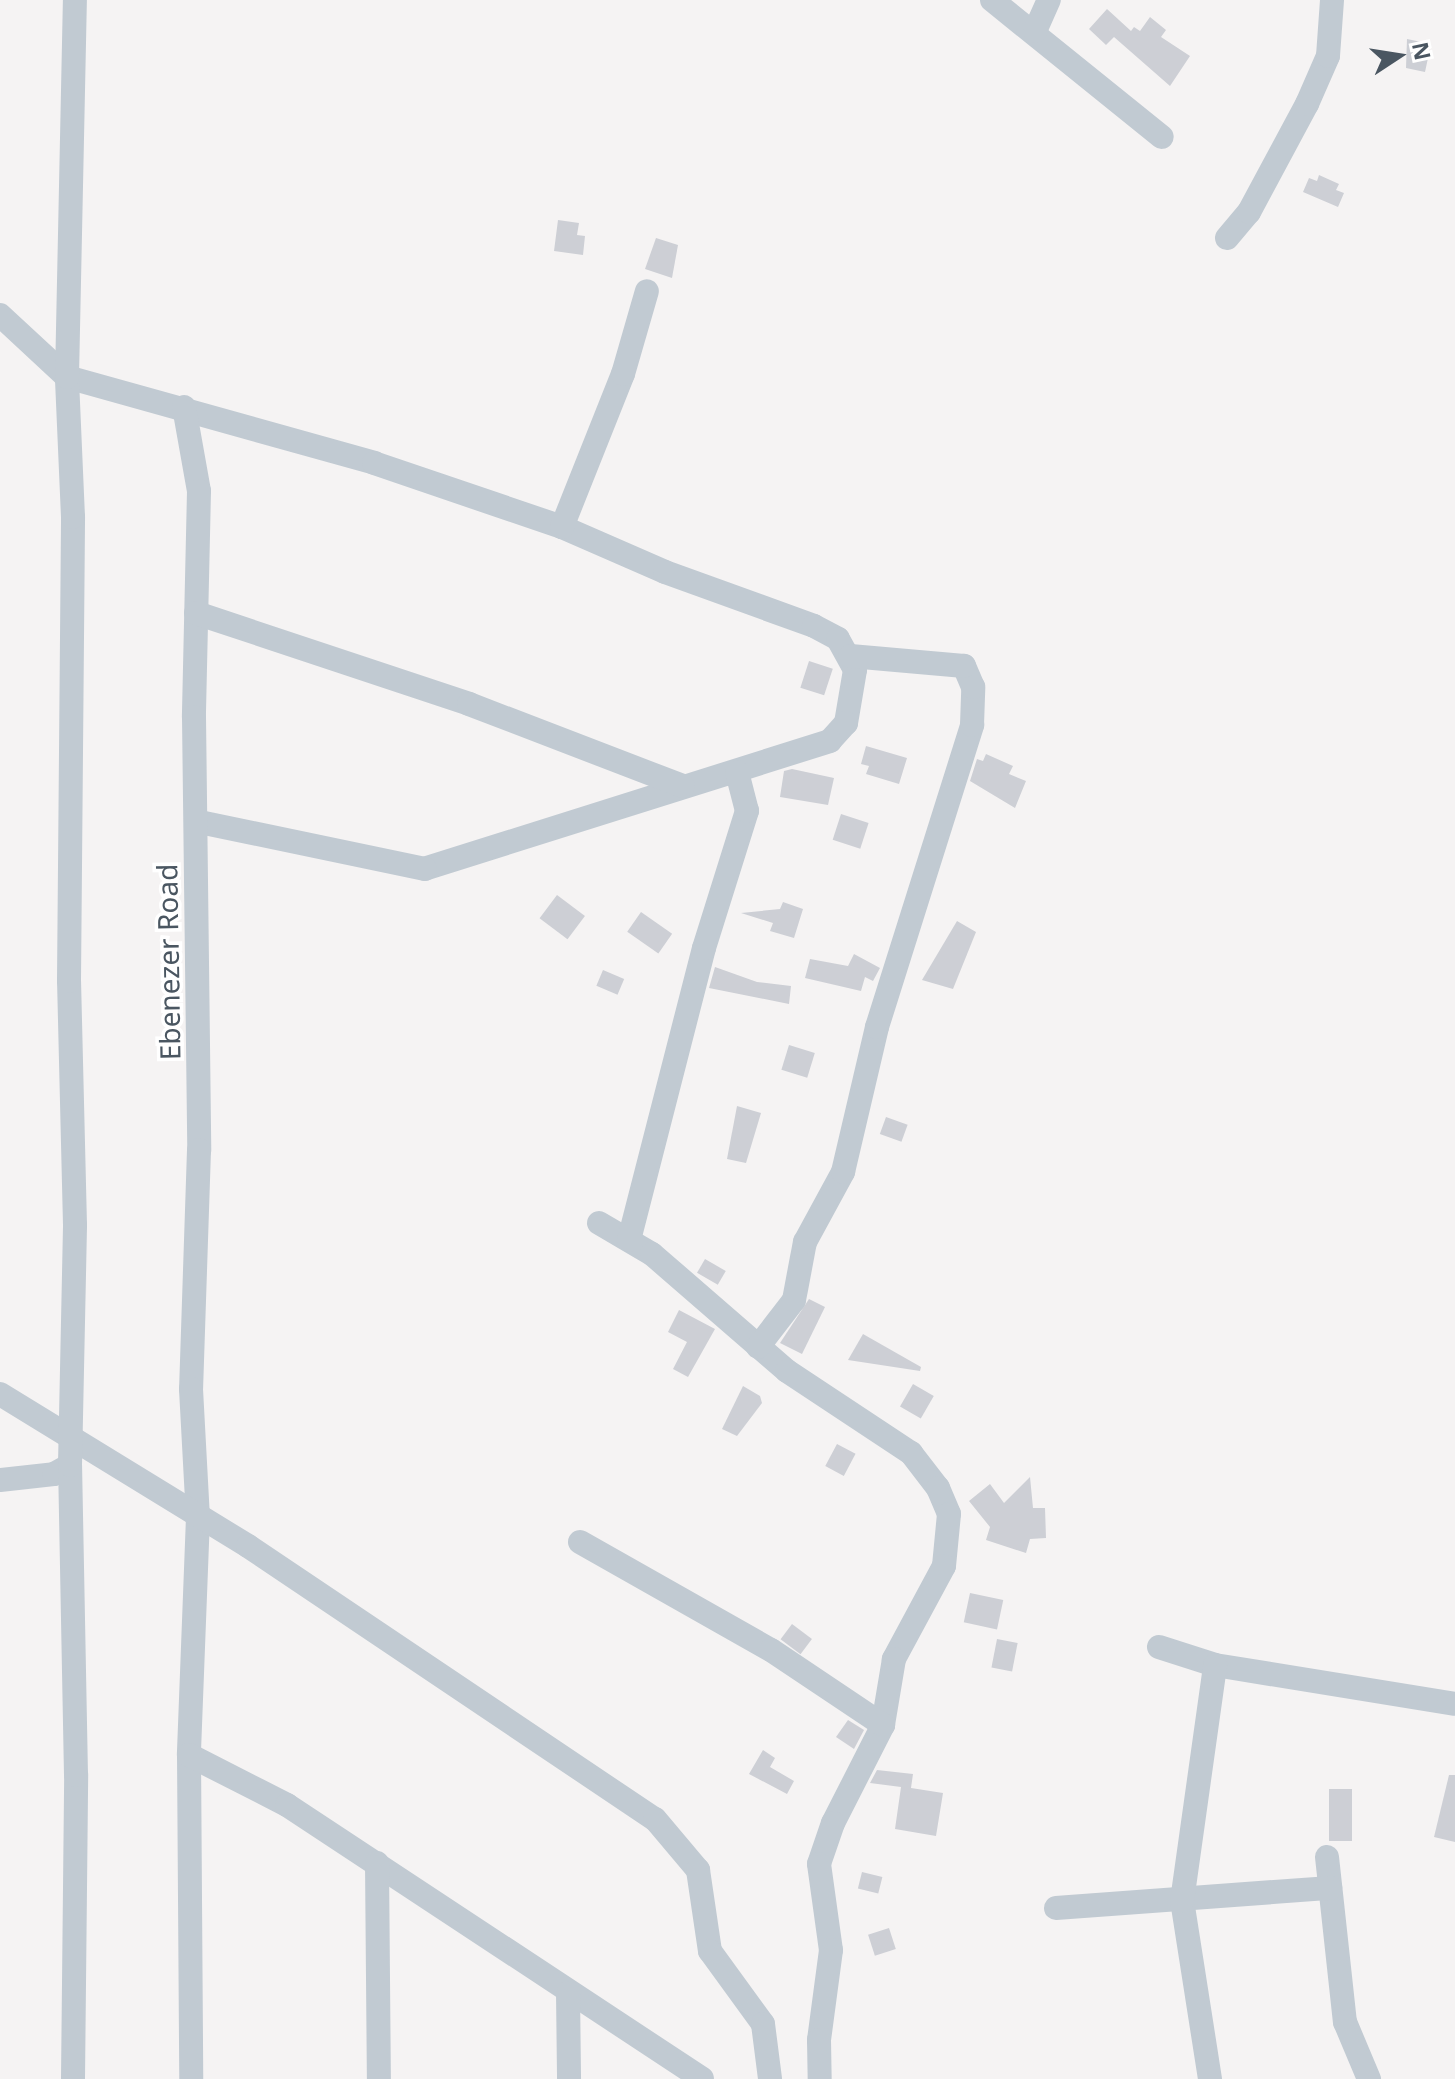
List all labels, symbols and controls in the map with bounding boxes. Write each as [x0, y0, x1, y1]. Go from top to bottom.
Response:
north arrow [1359, 16, 1439, 96]
text: N [1406, 39, 1439, 63]
street label: Ebenezer Road [149, 863, 187, 1061]

